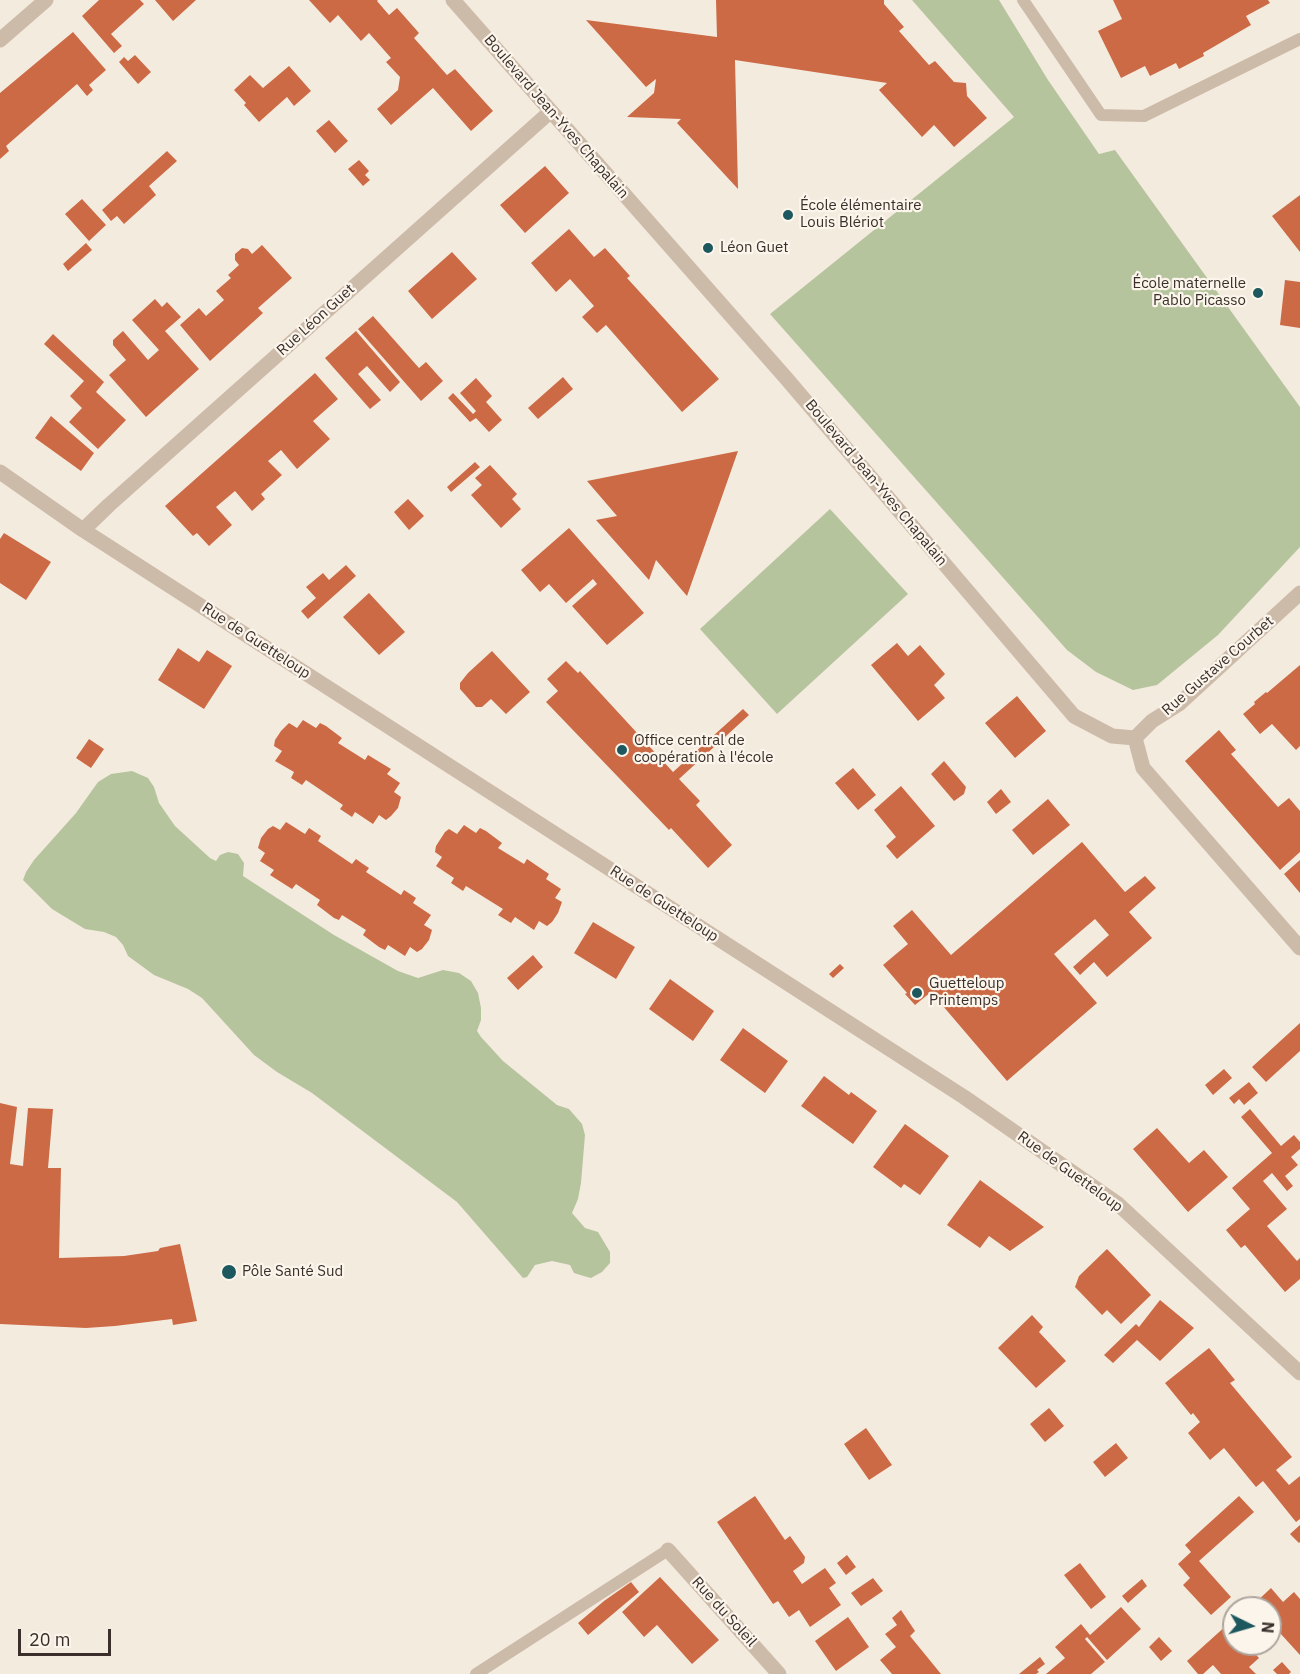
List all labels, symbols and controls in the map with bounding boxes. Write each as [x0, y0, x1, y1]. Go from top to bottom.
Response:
street label: Boulevard Jean-Yves Chapalain [480, 31, 632, 203]
place label: École élémentaire Louis Blériot [800, 197, 921, 232]
marker: École élémentaire Louis Blériot [781, 208, 795, 222]
place label: Léon Guet [720, 239, 789, 257]
marker: Léon Guet [701, 241, 715, 255]
place label: École maternelle Pablo Picasso [1133, 275, 1246, 310]
street label: Rue Léon Guet [273, 280, 359, 360]
marker: École maternelle Pablo Picasso [1251, 286, 1265, 300]
street label: Boulevard Jean-Yves Chapalain [801, 396, 951, 570]
street label: Rue de Guetteloup [198, 599, 314, 683]
street label: Rue Gustave Courbet [1158, 613, 1278, 719]
place label: Office central de coopération à l'école [634, 732, 773, 767]
marker: Office central de coopération à l'école [615, 743, 629, 757]
street label: Rue de Guetteloup [606, 862, 722, 946]
place label: Guetteloup Printemps [929, 975, 1004, 1010]
marker: Guetteloup Printemps [910, 986, 924, 1000]
street label: Rue de Guetteloup [1014, 1128, 1126, 1216]
marker: Pôle Santé Sud [220, 1263, 238, 1281]
place label: Pôle Santé Sud [242, 1263, 343, 1281]
street label: Rue du Soleil [688, 1573, 760, 1651]
north arrow [1222, 1596, 1282, 1656]
scale bar [21, 1617, 114, 1655]
text: N [1257, 1621, 1278, 1634]
text: 20 m [29, 1628, 71, 1651]

